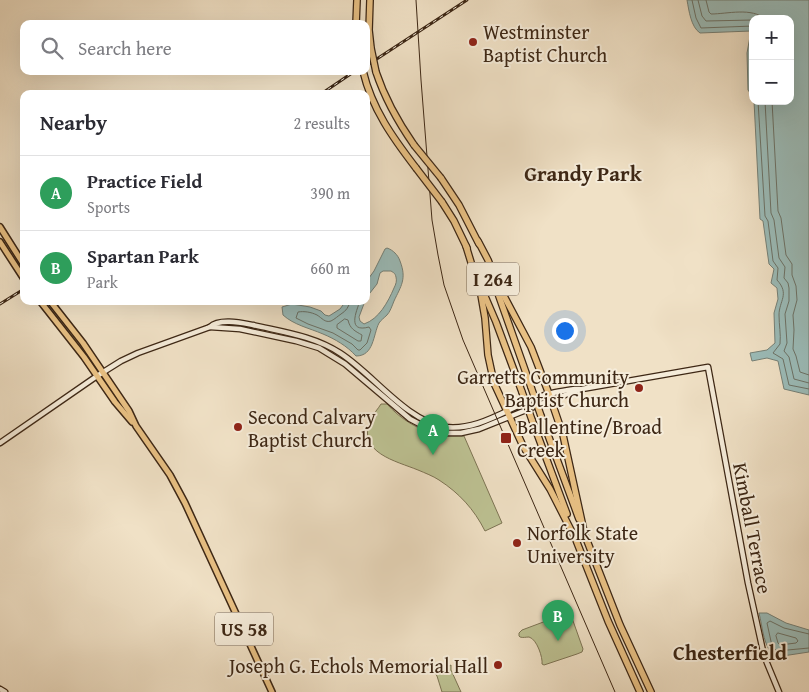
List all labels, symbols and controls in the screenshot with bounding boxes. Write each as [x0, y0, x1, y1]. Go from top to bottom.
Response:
map controls [749, 15, 794, 105]
button: + [749, 15, 794, 60]
place label: Westminster Baptist Church [483, 17, 607, 69]
search box [20, 20, 370, 75]
icon: search [38, 34, 66, 62]
text: Search here [78, 34, 172, 62]
marker: Westminster Baptist Church [467, 36, 479, 48]
button: − [749, 60, 794, 105]
text: Nearby [40, 107, 107, 138]
text: 2 results [293, 111, 350, 135]
district label: Grandy Park [524, 158, 643, 189]
text: Practice Field [87, 167, 202, 195]
text: A [51, 181, 61, 205]
text: 390 m [310, 181, 350, 205]
text: Sports [87, 195, 130, 219]
text: Spartan Park [87, 242, 199, 270]
text: B [51, 256, 61, 280]
text: 660 m [310, 256, 350, 280]
road number: I 264 [467, 262, 519, 296]
text: Park [87, 270, 118, 294]
your location [552, 318, 578, 344]
place label: Garretts Community Baptist Church [457, 362, 629, 414]
marker: Garretts Community Baptist Church [633, 382, 645, 394]
place label: Second Calvary Baptist Church [248, 402, 376, 454]
place label: Ballentine/Broad Creek [517, 412, 662, 464]
pin: A [417, 414, 449, 455]
marker: Second Calvary Baptist Church [232, 421, 244, 433]
marker: Ballentine/Broad Creek [499, 431, 513, 445]
street label: Kimball Terrace [726, 460, 780, 596]
place label: Norfolk State University [527, 518, 638, 570]
marker: Norfolk State University [511, 537, 523, 549]
pin: B [542, 600, 574, 641]
road number: US 58 [215, 612, 273, 646]
district label: Chesterfield [673, 637, 787, 668]
place label: Joseph G. Echols Memorial Hall [226, 651, 488, 680]
marker: Joseph G. Echols Memorial Hall [492, 659, 504, 671]

